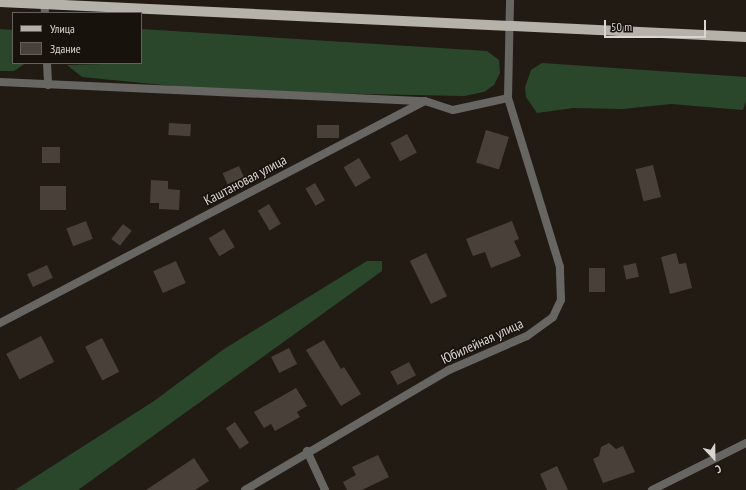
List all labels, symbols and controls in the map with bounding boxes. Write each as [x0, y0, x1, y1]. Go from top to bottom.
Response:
legend [12, 12, 142, 64]
scale bar [606, 12, 708, 38]
text: 50 m [611, 19, 632, 34]
text: Улица [50, 21, 75, 36]
text: Здание [50, 41, 81, 56]
street label: Каштановая улица [201, 151, 289, 209]
street label: Юбилейная улица [438, 315, 526, 367]
north arrow [694, 438, 734, 478]
text: С [714, 462, 723, 477]

